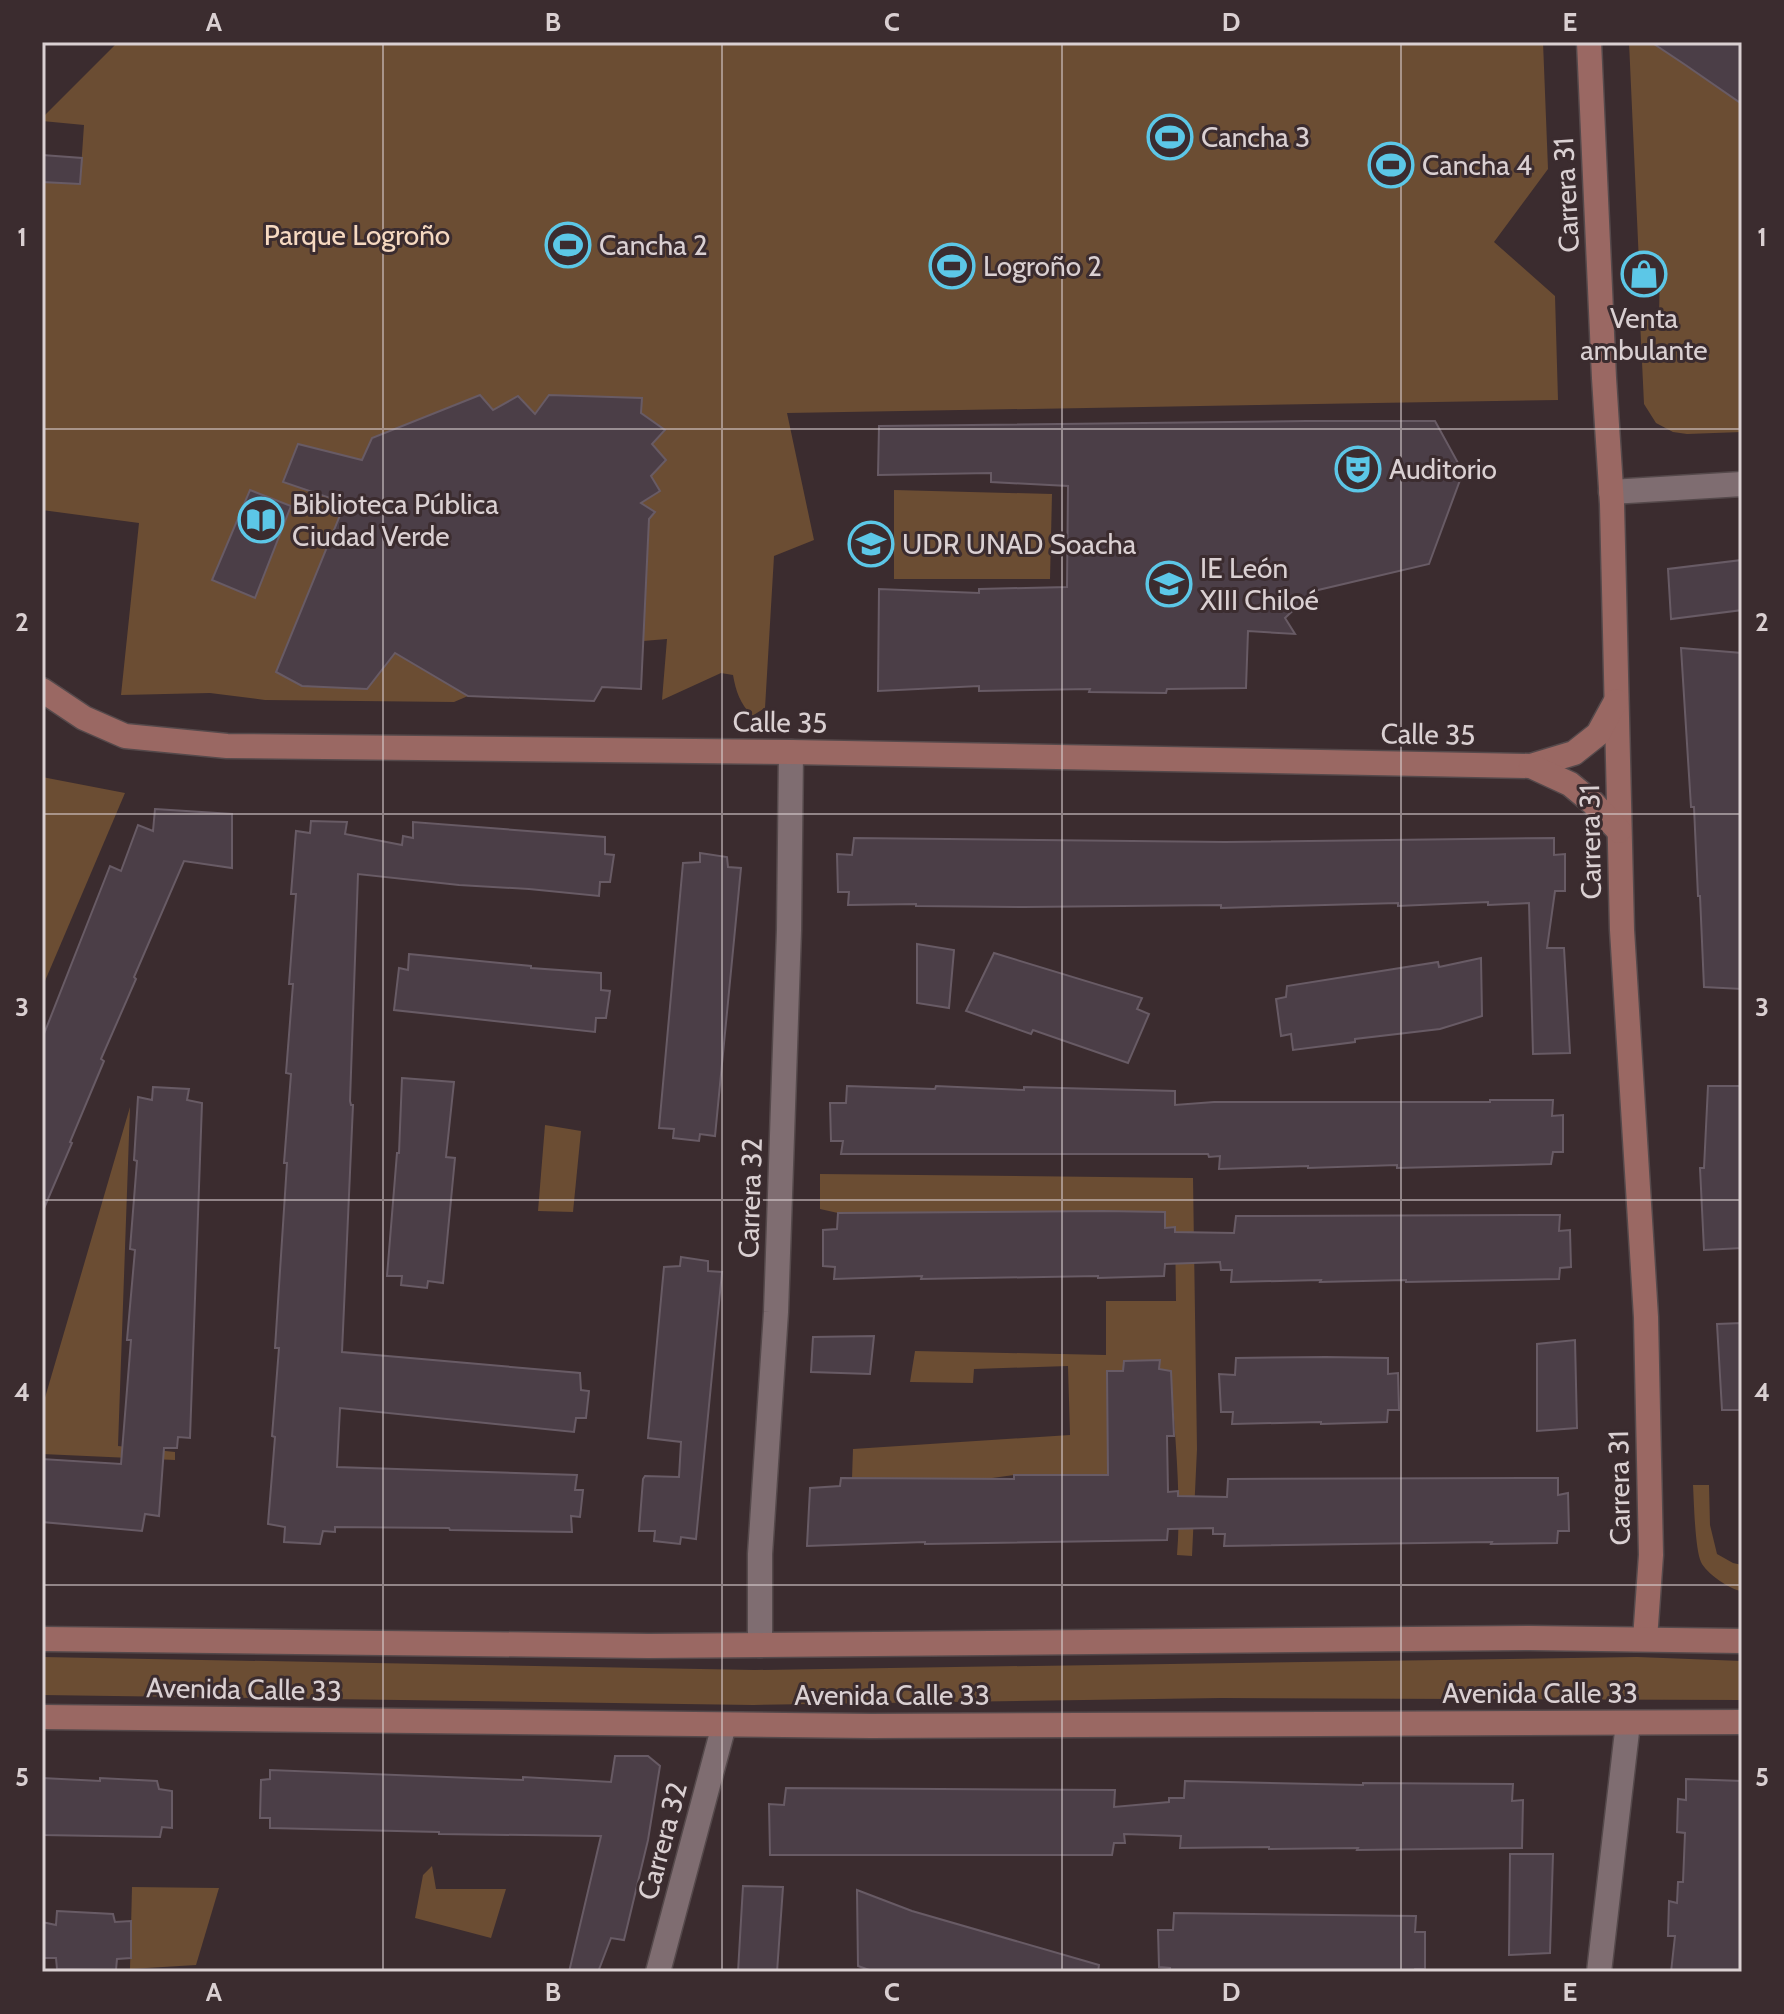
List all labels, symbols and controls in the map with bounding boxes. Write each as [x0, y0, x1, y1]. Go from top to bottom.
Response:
text: A [206, 6, 223, 38]
text: B [545, 6, 561, 38]
text: C [884, 6, 900, 38]
text: D [1222, 6, 1240, 38]
text: E [1563, 6, 1577, 38]
sports icon: Cancha 3 [1146, 113, 1194, 161]
place label: Cancha 3 [1201, 120, 1310, 154]
street label: Carrera 31 [1546, 137, 1586, 253]
sports icon: Cancha 4 [1367, 141, 1415, 189]
place label: Cancha 4 [1422, 148, 1532, 182]
park label: Parque Logroño [264, 218, 450, 252]
text: 1 [17, 221, 27, 253]
sports icon: Cancha 2 [544, 221, 592, 269]
text: 1 [1757, 221, 1767, 253]
place label: Cancha 2 [599, 228, 708, 262]
sports icon: Logroño 2 [928, 242, 976, 290]
place label: Logroño 2 [983, 249, 1102, 283]
shop icon: Venta ambulante [1620, 250, 1668, 298]
place label: Venta ambulante [1580, 301, 1708, 367]
theatre icon: Auditorio [1334, 445, 1382, 493]
place label: Auditorio [1389, 452, 1497, 486]
place label: Biblioteca Pública Ciudad Verde [292, 487, 499, 553]
library icon: Biblioteca Pública Ciudad Verde [237, 496, 285, 544]
school or university icon: UDR UNAD Soacha [847, 520, 895, 568]
place label: UDR UNAD Soacha [902, 527, 1137, 561]
place label: IE León XIII Chiloé [1200, 551, 1319, 617]
school or university icon: IE León XIII Chiloé [1145, 560, 1193, 608]
text: 2 [15, 606, 29, 638]
text: 2 [1755, 606, 1769, 638]
street label: Calle 35 [732, 704, 828, 740]
street label: Calle 35 [1380, 716, 1476, 752]
street label: Carrera 31 [1572, 784, 1608, 900]
text: 3 [15, 991, 29, 1023]
text: 3 [1755, 991, 1769, 1023]
street label: Carrera 32 [731, 1137, 769, 1259]
text: 4 [14, 1376, 30, 1408]
text: 4 [1754, 1376, 1770, 1408]
street label: Carrera 31 [1601, 1430, 1637, 1546]
street label: Avenida Calle 33 [146, 1670, 342, 1708]
street label: Avenida Calle 33 [1442, 1676, 1638, 1710]
street label: Avenida Calle 33 [794, 1678, 990, 1712]
text: 5 [15, 1761, 29, 1793]
text: 5 [1755, 1761, 1769, 1793]
street label: Carrera 32 [630, 1778, 694, 1904]
text: A [206, 1976, 223, 2008]
text: B [545, 1976, 561, 2008]
text: C [884, 1976, 900, 2008]
text: D [1222, 1976, 1240, 2008]
text: E [1563, 1976, 1577, 2008]

